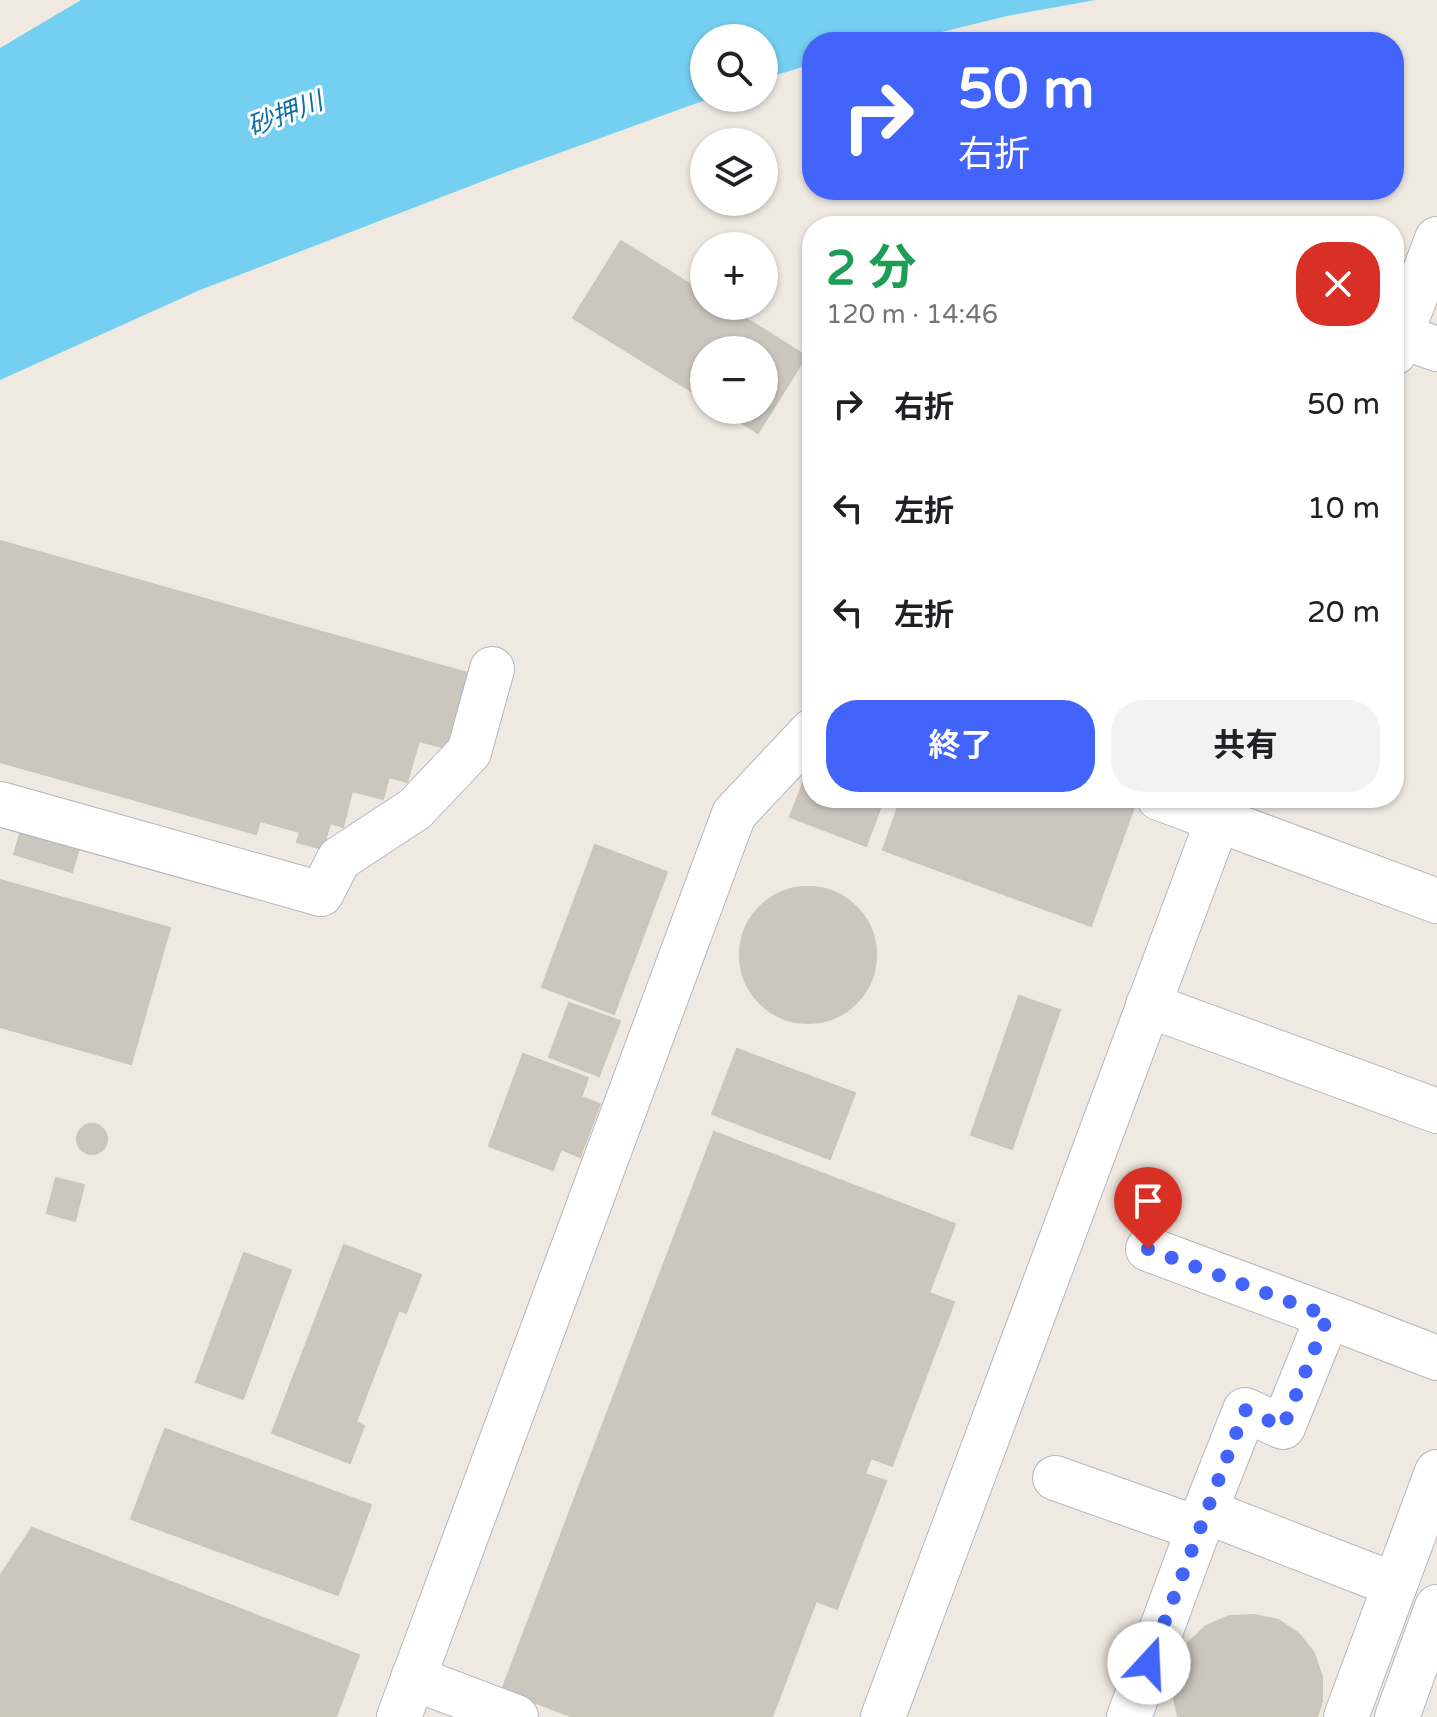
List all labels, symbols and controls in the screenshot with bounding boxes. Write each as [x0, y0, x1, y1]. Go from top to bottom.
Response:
map controls [690, 24, 778, 424]
button: search [690, 24, 778, 112]
text: 50 m [958, 56, 1094, 123]
icon: right [826, 64, 930, 168]
water label: 砂押川 [243, 84, 330, 142]
button: layers [690, 128, 778, 216]
text: 右折 [958, 133, 1030, 176]
button: + [690, 232, 778, 320]
text: 2 分 [826, 240, 917, 298]
button: close [1296, 242, 1380, 326]
text: 120 m · 14:46 [826, 299, 998, 330]
button: − [690, 336, 778, 424]
icon: right [826, 382, 870, 426]
text: 50 m [1307, 386, 1380, 423]
text: 右折 [894, 389, 954, 426]
icon: left [826, 486, 870, 530]
text: 10 m [1307, 490, 1380, 527]
text: 左折 [894, 493, 954, 530]
icon: left [826, 590, 870, 634]
text: 20 m [1307, 594, 1380, 631]
text: 左折 [894, 597, 954, 634]
button: 終了 [826, 700, 1095, 792]
button: 共有 [1111, 700, 1380, 792]
pin [1114, 1167, 1182, 1249]
icon: arrive [1126, 1179, 1170, 1223]
position arrow [1107, 1621, 1191, 1705]

